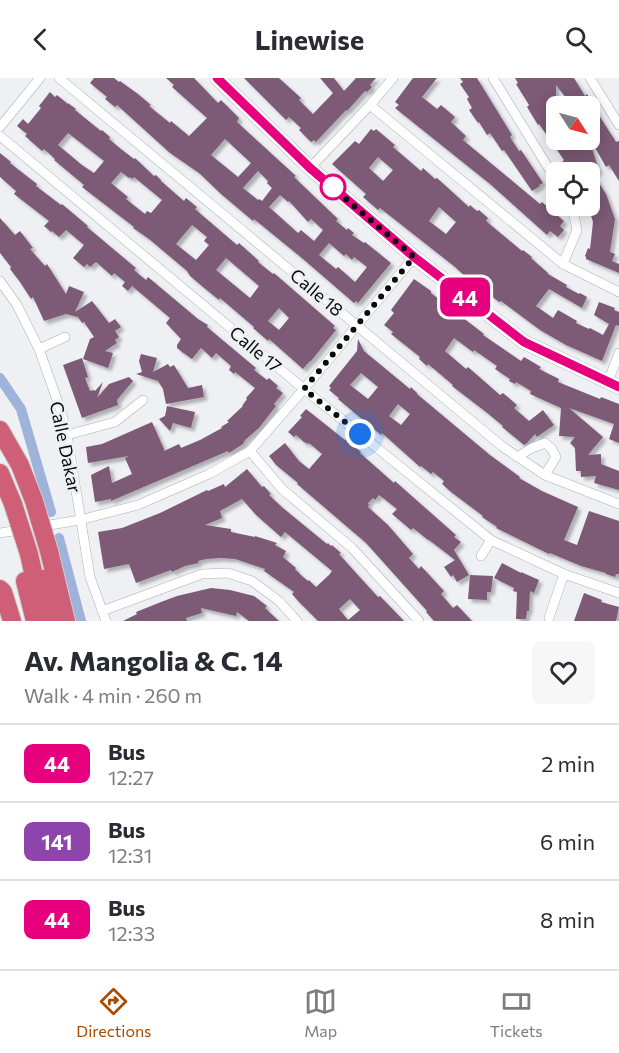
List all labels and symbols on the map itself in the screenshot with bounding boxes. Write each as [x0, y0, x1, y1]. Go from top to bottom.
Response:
north arrow [546, 96, 600, 150]
unlabelled marker [320, 174, 346, 200]
street label: Calle 18 [286, 264, 348, 321]
line badge: 44 [438, 278, 492, 316]
street label: Calle 17 [226, 321, 286, 377]
street label: Calle Dakar [46, 399, 86, 495]
your location [345, 419, 375, 449]

